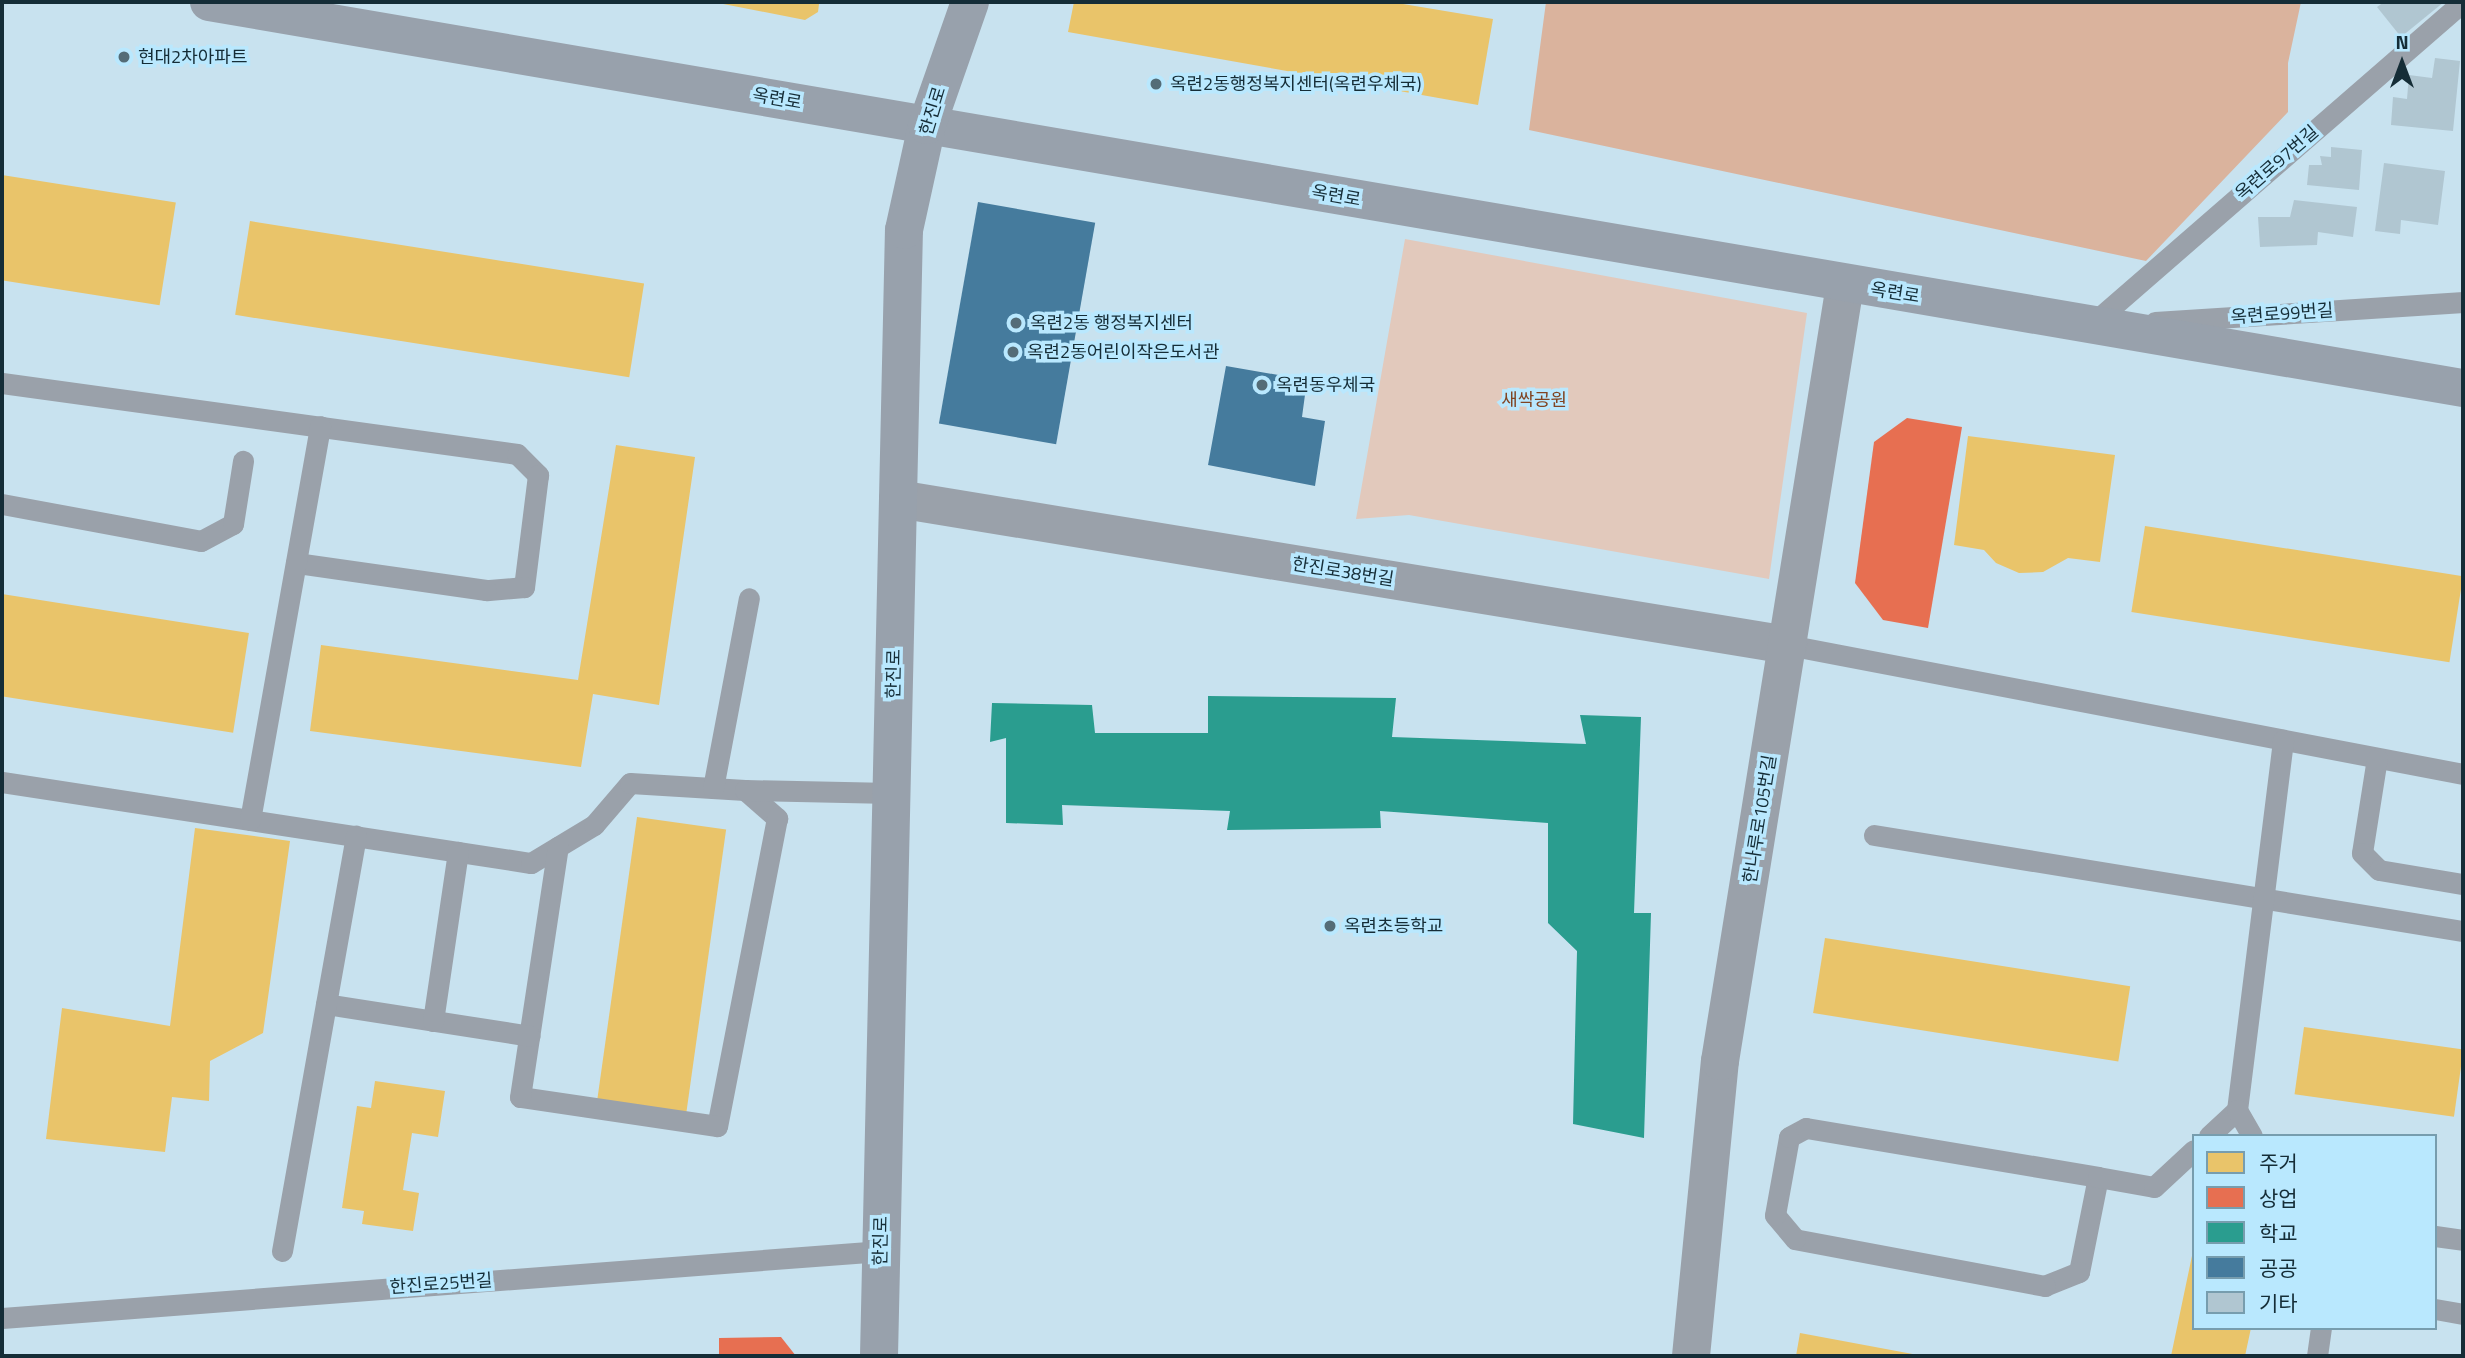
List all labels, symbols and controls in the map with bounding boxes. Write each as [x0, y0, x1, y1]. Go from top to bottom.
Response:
text: N [2395, 27, 2409, 56]
north arrow [2367, 28, 2437, 98]
place label: 현대2차아파트 [138, 46, 247, 68]
marker: 현대2차아파트 [116, 49, 132, 65]
place label: 옥련2동행정복지센터(옥련우체국) [1170, 73, 1421, 95]
marker: 옥련2동행정복지센터(옥련우체국) [1148, 76, 1164, 92]
street label: 옥련로 [751, 84, 803, 114]
street label: 한진로 [915, 84, 951, 138]
street label: 옥련로97번길 [2231, 121, 2323, 205]
street label: 옥련로 [1310, 181, 1362, 211]
street label: 옥련로 [1869, 278, 1921, 308]
street label: 옥련로99번길 [2230, 300, 2334, 328]
place label: 옥련2동 행정복지센터 [1030, 312, 1193, 334]
marker: 옥련2동 행정복지센터 [1008, 315, 1024, 331]
place label: 옥련2동어린이작은도서관 [1027, 341, 1219, 363]
marker: 옥련2동어린이작은도서관 [1005, 344, 1021, 360]
place label: 옥련동우체국 [1276, 374, 1375, 396]
marker: 옥련동우체국 [1254, 377, 1270, 393]
park label: 새싹공원 [1501, 389, 1567, 411]
street label: 한진로38번길 [1290, 553, 1396, 591]
street label: 한진로 [883, 649, 905, 699]
street label: 한나루로105번길 [1739, 753, 1781, 885]
place label: 옥련초등학교 [1344, 915, 1443, 937]
marker: 옥련초등학교 [1322, 918, 1338, 934]
legend [2192, 1134, 2437, 1330]
text: 주거 [2259, 1147, 2298, 1179]
text: 상업 [2259, 1182, 2298, 1214]
street label: 한진로 [870, 1216, 892, 1266]
text: 학교 [2259, 1217, 2298, 1249]
text: 공공 [2259, 1252, 2298, 1284]
street label: 한진로25번길 [389, 1270, 493, 1298]
text: 기타 [2259, 1287, 2298, 1319]

